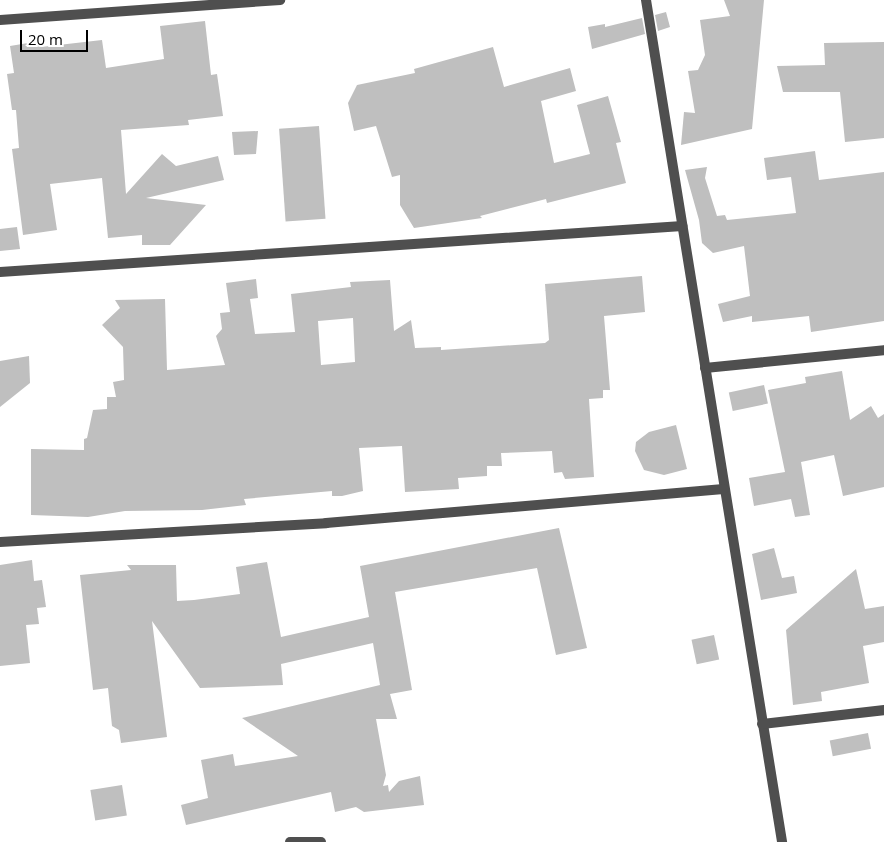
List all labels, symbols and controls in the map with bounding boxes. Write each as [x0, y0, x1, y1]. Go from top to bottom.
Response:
scale bar [22, 20, 90, 52]
text: 20 m [28, 29, 63, 49]

